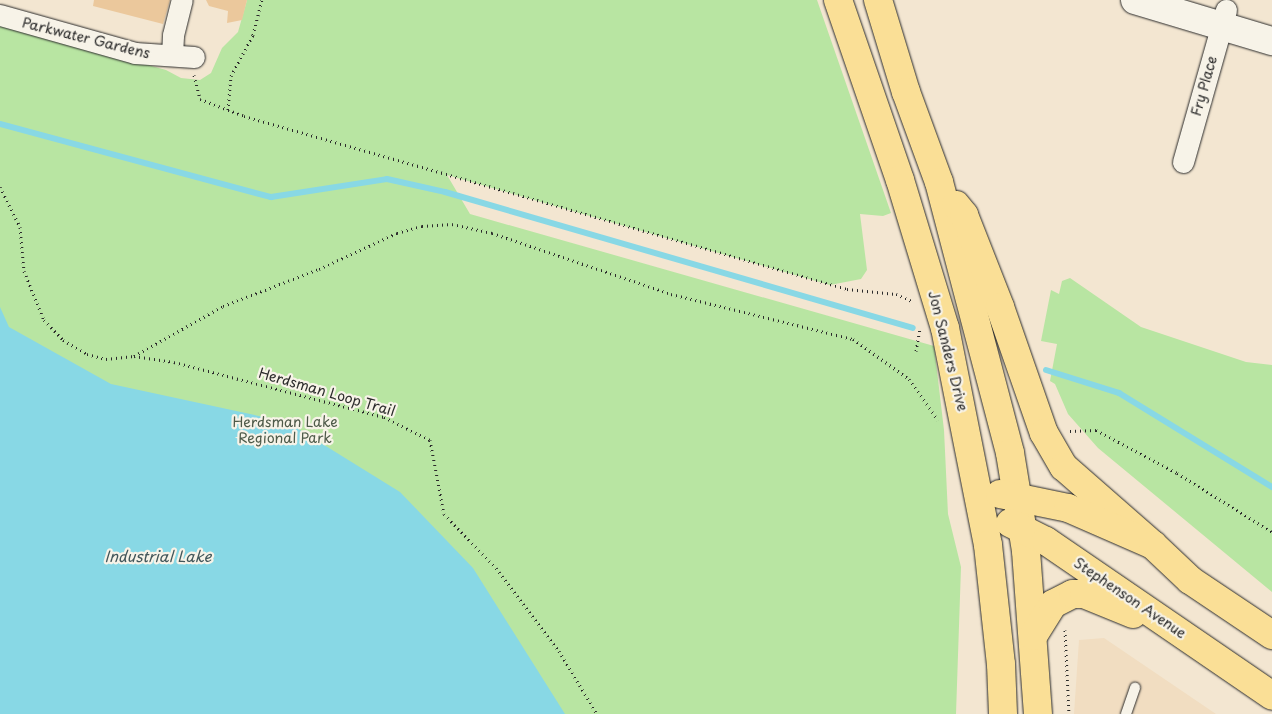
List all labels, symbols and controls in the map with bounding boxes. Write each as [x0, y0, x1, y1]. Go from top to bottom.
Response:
street label: Parkwater Gardens [20, 14, 152, 62]
street label: Fry Place [1187, 54, 1221, 118]
street label: Jon Sanders Drive [925, 289, 971, 413]
street label: Herdsman Loop Trail [257, 364, 397, 420]
park label: Herdsman Lake Regional Park [232, 414, 338, 447]
water label: Industrial Lake [104, 547, 212, 565]
street label: Stephenson Avenue [1071, 555, 1189, 641]

